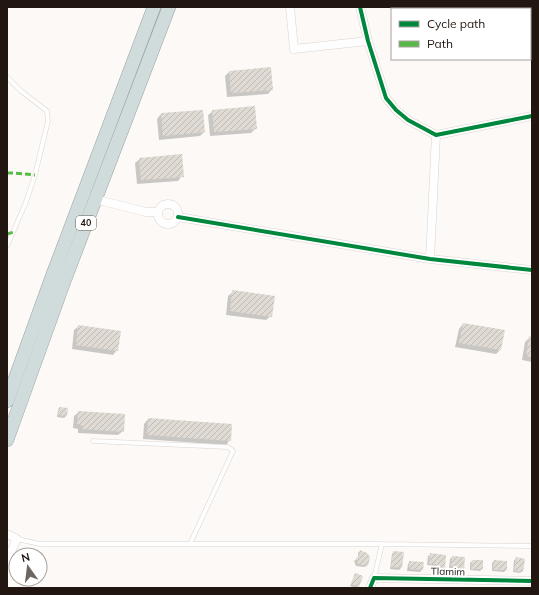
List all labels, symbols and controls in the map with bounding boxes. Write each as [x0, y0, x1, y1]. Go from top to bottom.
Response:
legend [391, 8, 531, 60]
text: Cycle path [427, 16, 485, 31]
text: Path [427, 36, 453, 51]
road number: 40 [76, 216, 96, 230]
north arrow [8, 547, 48, 587]
text: N [20, 549, 31, 565]
street label: Tlamim [431, 565, 465, 578]

